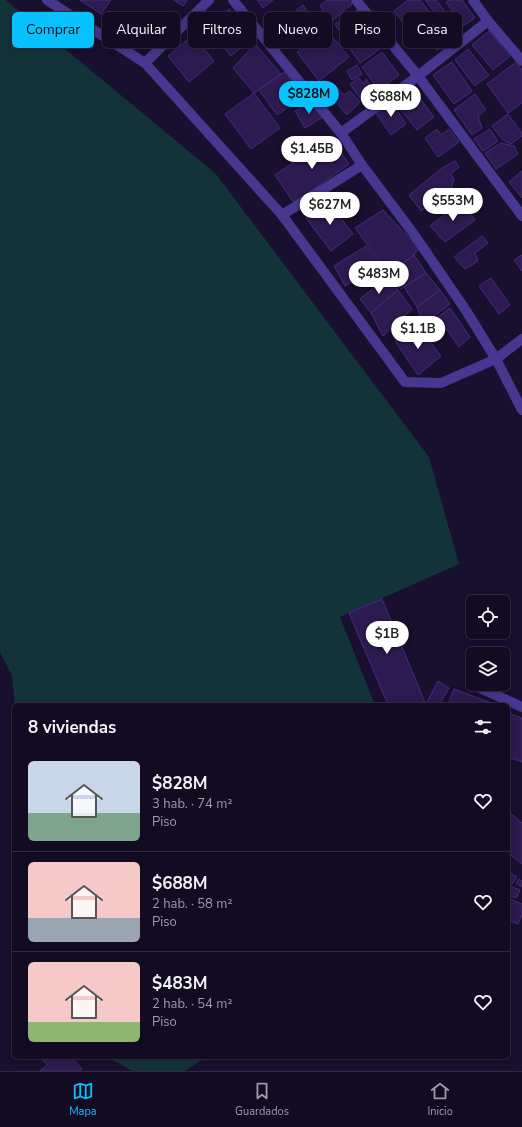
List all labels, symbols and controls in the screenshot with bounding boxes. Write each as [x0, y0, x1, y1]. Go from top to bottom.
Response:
chip: Comprar [12, 12, 94, 48]
chip: Alquilar [102, 12, 180, 48]
chip: Filtros [188, 12, 256, 48]
chip: Nuevo [264, 12, 332, 48]
chip: Piso [340, 12, 395, 48]
chip: Casa [403, 12, 462, 48]
pin: $828M [281, 81, 337, 115]
pin: $688M [363, 84, 419, 118]
text: $828M [288, 85, 330, 103]
text: $688M [370, 88, 412, 106]
pin: $1.45B [279, 136, 345, 170]
text: $1.45B [290, 140, 334, 158]
pin: $553M [425, 188, 481, 222]
pin: $627M [302, 192, 358, 226]
text: $553M [432, 192, 474, 210]
text: $627M [309, 196, 351, 214]
pin: $483M [351, 261, 407, 295]
text: $483M [358, 265, 400, 283]
pin: $1.1B [390, 316, 446, 350]
text: $1.1B [400, 320, 436, 338]
map controls [466, 595, 510, 691]
button: locate [466, 595, 510, 639]
pin: $1B [368, 621, 406, 655]
text: $1B [375, 625, 399, 643]
button: layers [466, 647, 510, 691]
text: 8 viviendas [28, 716, 116, 739]
icon: filters [472, 716, 494, 738]
text: $828M [152, 772, 208, 795]
icon: home [60, 777, 108, 825]
icon: heart [472, 790, 494, 812]
text: 3 hab. · 74 m² [152, 795, 232, 813]
text: Piso [152, 813, 177, 831]
text: $688M [152, 872, 208, 895]
icon: home [60, 878, 108, 926]
icon: heart [472, 891, 494, 913]
text: 2 hab. · 58 m² [152, 895, 232, 913]
text: Piso [152, 913, 177, 931]
text: $483M [152, 972, 208, 995]
icon: home [60, 978, 108, 1026]
icon: heart [472, 991, 494, 1013]
text: 2 hab. · 54 m² [152, 995, 232, 1013]
text: Piso [152, 1013, 177, 1031]
tab: Mapa [69, 1080, 97, 1119]
tab: Guardados [235, 1080, 289, 1119]
tab: Inicio [427, 1080, 453, 1119]

